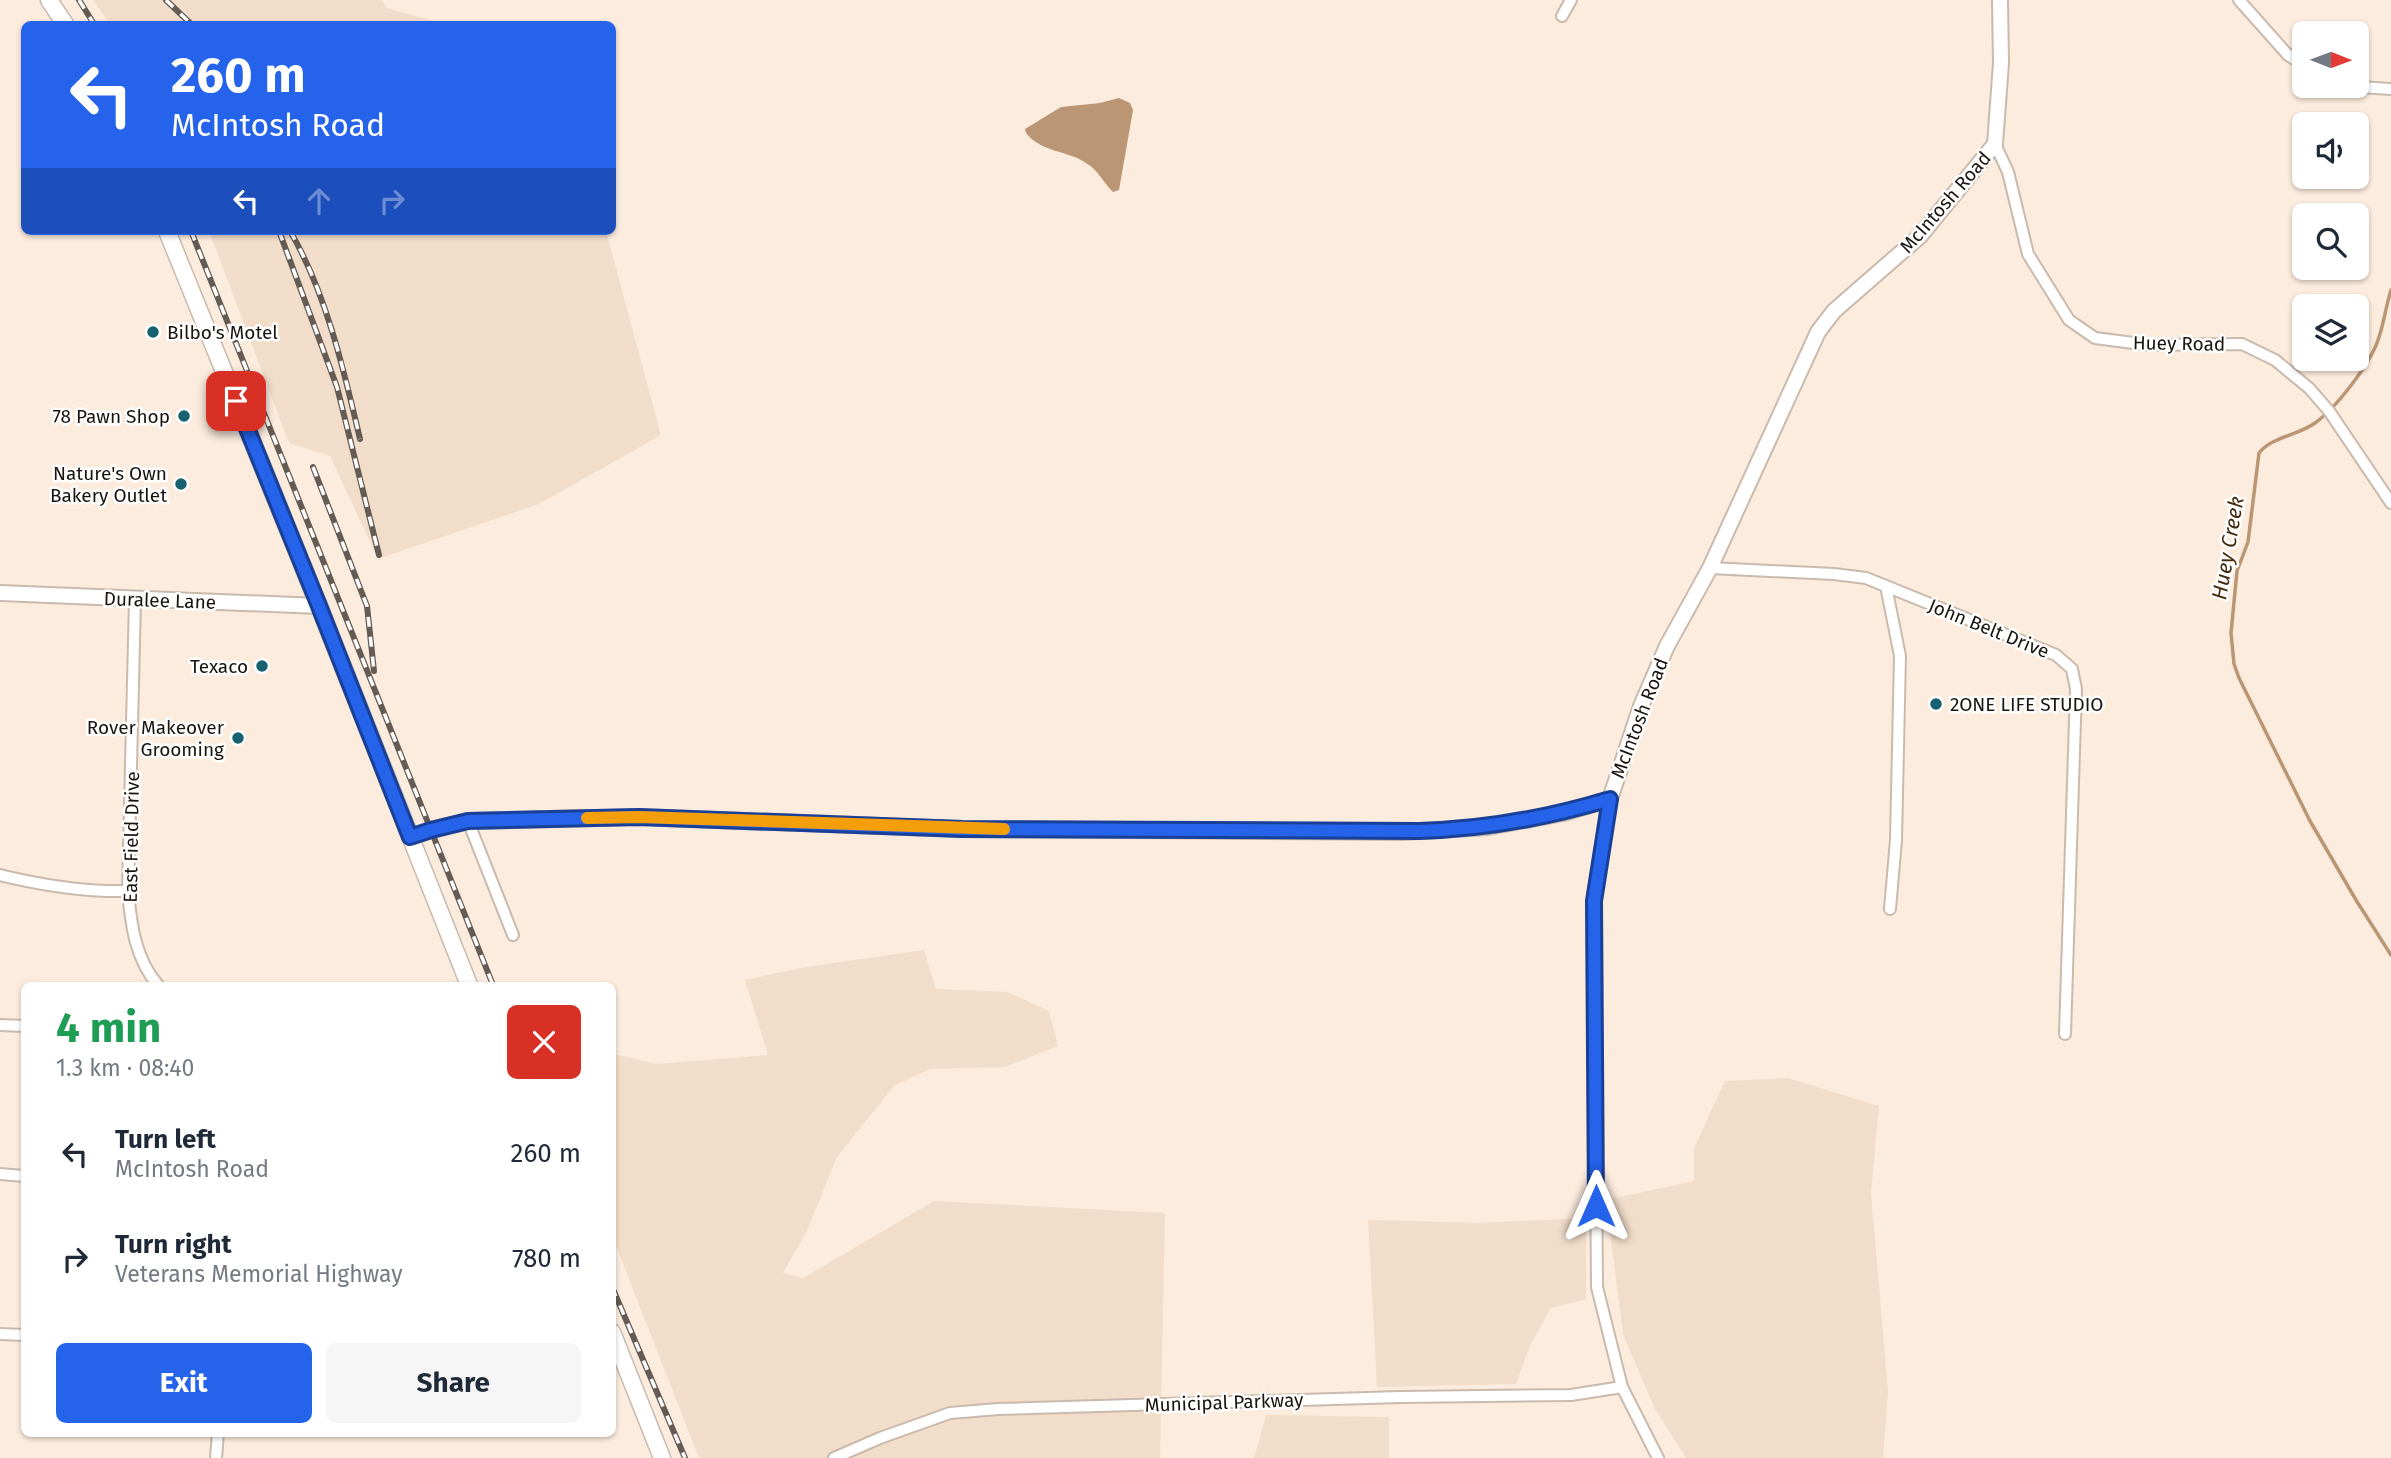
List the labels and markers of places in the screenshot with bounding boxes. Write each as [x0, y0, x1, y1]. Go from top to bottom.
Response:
place label: Bilbo's Motel [167, 321, 278, 344]
marker: Bilbo's Motel [145, 324, 161, 340]
pin [206, 371, 266, 431]
place label: 78 Pawn Shop [53, 405, 170, 428]
marker: 78 Pawn Shop [176, 408, 192, 424]
place label: Nature's Own Bakery Outlet [50, 462, 167, 507]
marker: Nature's Own Bakery Outlet [173, 476, 189, 492]
place label: Texaco [190, 655, 248, 678]
marker: Texaco [254, 658, 270, 674]
place label: 2ONE LIFE STUDIO [1950, 693, 2103, 716]
marker: 2ONE LIFE STUDIO [1928, 696, 1944, 712]
place label: Rover Makeover Grooming [87, 716, 225, 761]
marker: Rover Makeover Grooming [230, 730, 246, 746]

